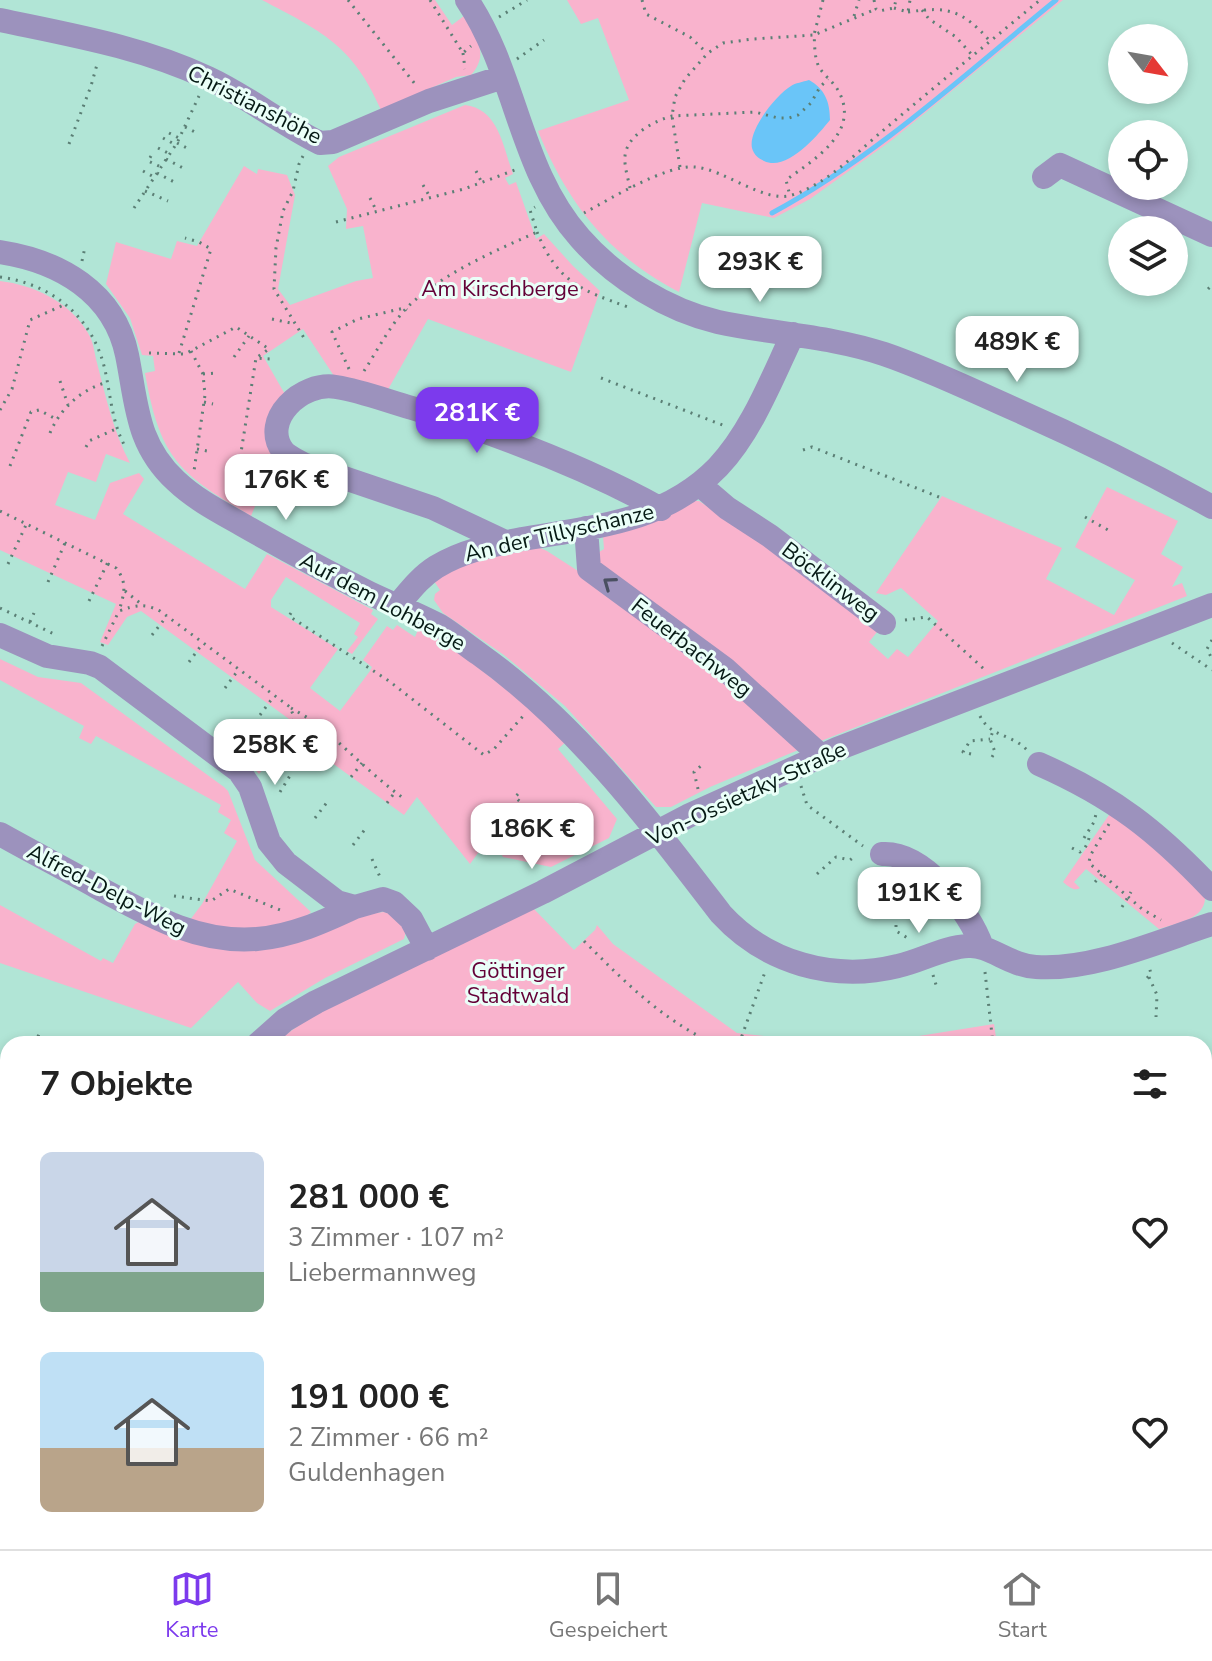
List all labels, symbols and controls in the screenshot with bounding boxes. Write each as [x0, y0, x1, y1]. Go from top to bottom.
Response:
north arrow [1108, 24, 1188, 104]
map controls [1108, 24, 1188, 296]
street label: Christianshöhe [182, 58, 327, 152]
button: locate [1108, 120, 1188, 200]
button: layers [1108, 216, 1188, 296]
pin: 293K € [695, 236, 825, 304]
text: 293K € [717, 244, 803, 279]
park label: Am Kirschberge [421, 274, 579, 304]
pin: 489K € [952, 316, 1082, 384]
text: 489K € [974, 324, 1060, 359]
pin: 281K € [412, 387, 542, 455]
text: 281K € [434, 395, 520, 430]
pin: 176K € [221, 454, 351, 522]
text: 176K € [243, 462, 329, 497]
street label: An der Tillyschanze [462, 497, 657, 569]
street label: Böcklinweg [775, 535, 885, 628]
street label: Auf dem Lohberge [294, 545, 471, 658]
one-way arrow [604, 579, 618, 593]
street label: Feuerbachweg [625, 591, 758, 704]
pin: 258K € [210, 719, 340, 787]
text: 258K € [232, 727, 318, 762]
street label: Von-Ossietzky-Straße [641, 734, 851, 854]
pin: 186K € [467, 803, 597, 871]
text: 186K € [489, 811, 575, 846]
street label: Alfred-Delp-Weg [22, 837, 191, 943]
pin: 191K € [854, 867, 984, 935]
text: 191K € [876, 875, 962, 910]
park label: Göttinger Stadtwald [467, 956, 569, 1011]
text: 7 Objekte [40, 1061, 193, 1107]
icon: filters [1128, 1062, 1172, 1106]
text: 281 000 € [288, 1174, 449, 1220]
icon: home [104, 1184, 200, 1280]
icon: heart [1128, 1210, 1172, 1254]
text: 3 Zimmer · 107 m² [288, 1220, 504, 1255]
text: Liebermannweg [288, 1255, 476, 1290]
text: 191 000 € [288, 1374, 449, 1420]
icon: home [104, 1384, 200, 1480]
icon: heart [1128, 1410, 1172, 1454]
text: 2 Zimmer · 66 m² [288, 1420, 489, 1455]
text: Guldenhagen [288, 1455, 445, 1490]
tab: Karte [165, 1567, 218, 1645]
tab: Gespeichert [549, 1567, 667, 1645]
tab: Start [998, 1567, 1047, 1645]

